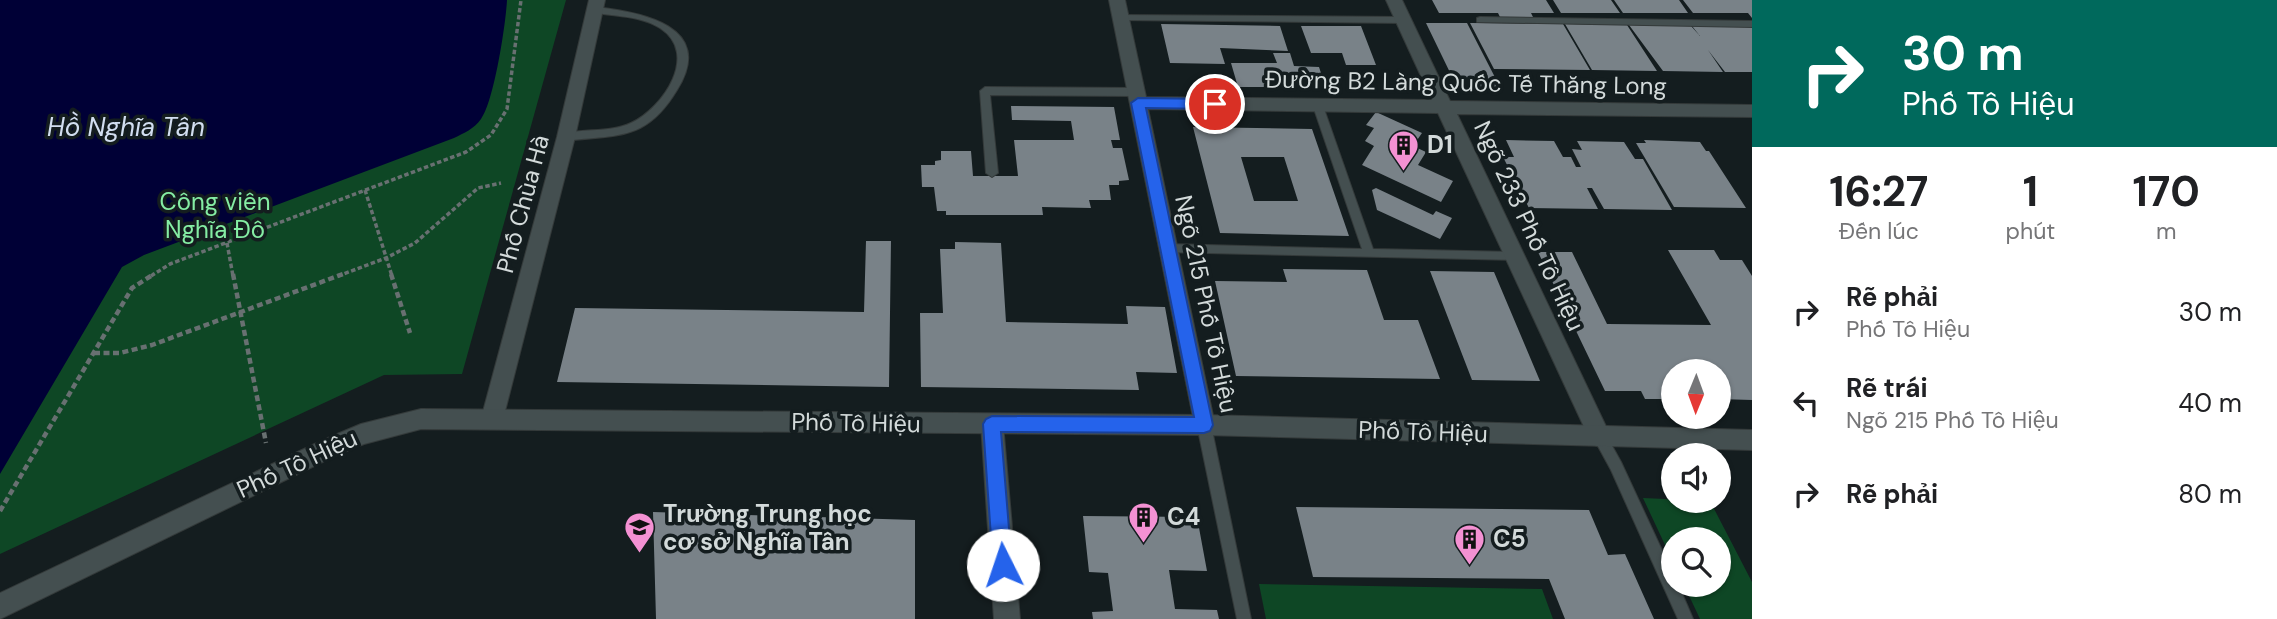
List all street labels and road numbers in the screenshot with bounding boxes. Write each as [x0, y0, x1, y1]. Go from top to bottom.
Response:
street label: Đường B2 Làng Quốc Tế Thăng Long [1265, 63, 1667, 102]
street label: Ngõ 233 Phố Tô Hiệu [1467, 116, 1592, 336]
street label: Phố Chùa Hà [489, 131, 556, 276]
street label: Ngõ 215 Phố Tô Hiệu [1168, 192, 1245, 416]
street label: Phố Tô Hiệu [791, 406, 921, 439]
street label: Phố Tô Hiệu [1358, 414, 1488, 449]
street label: Phố Tô Hiệu [232, 422, 362, 505]

